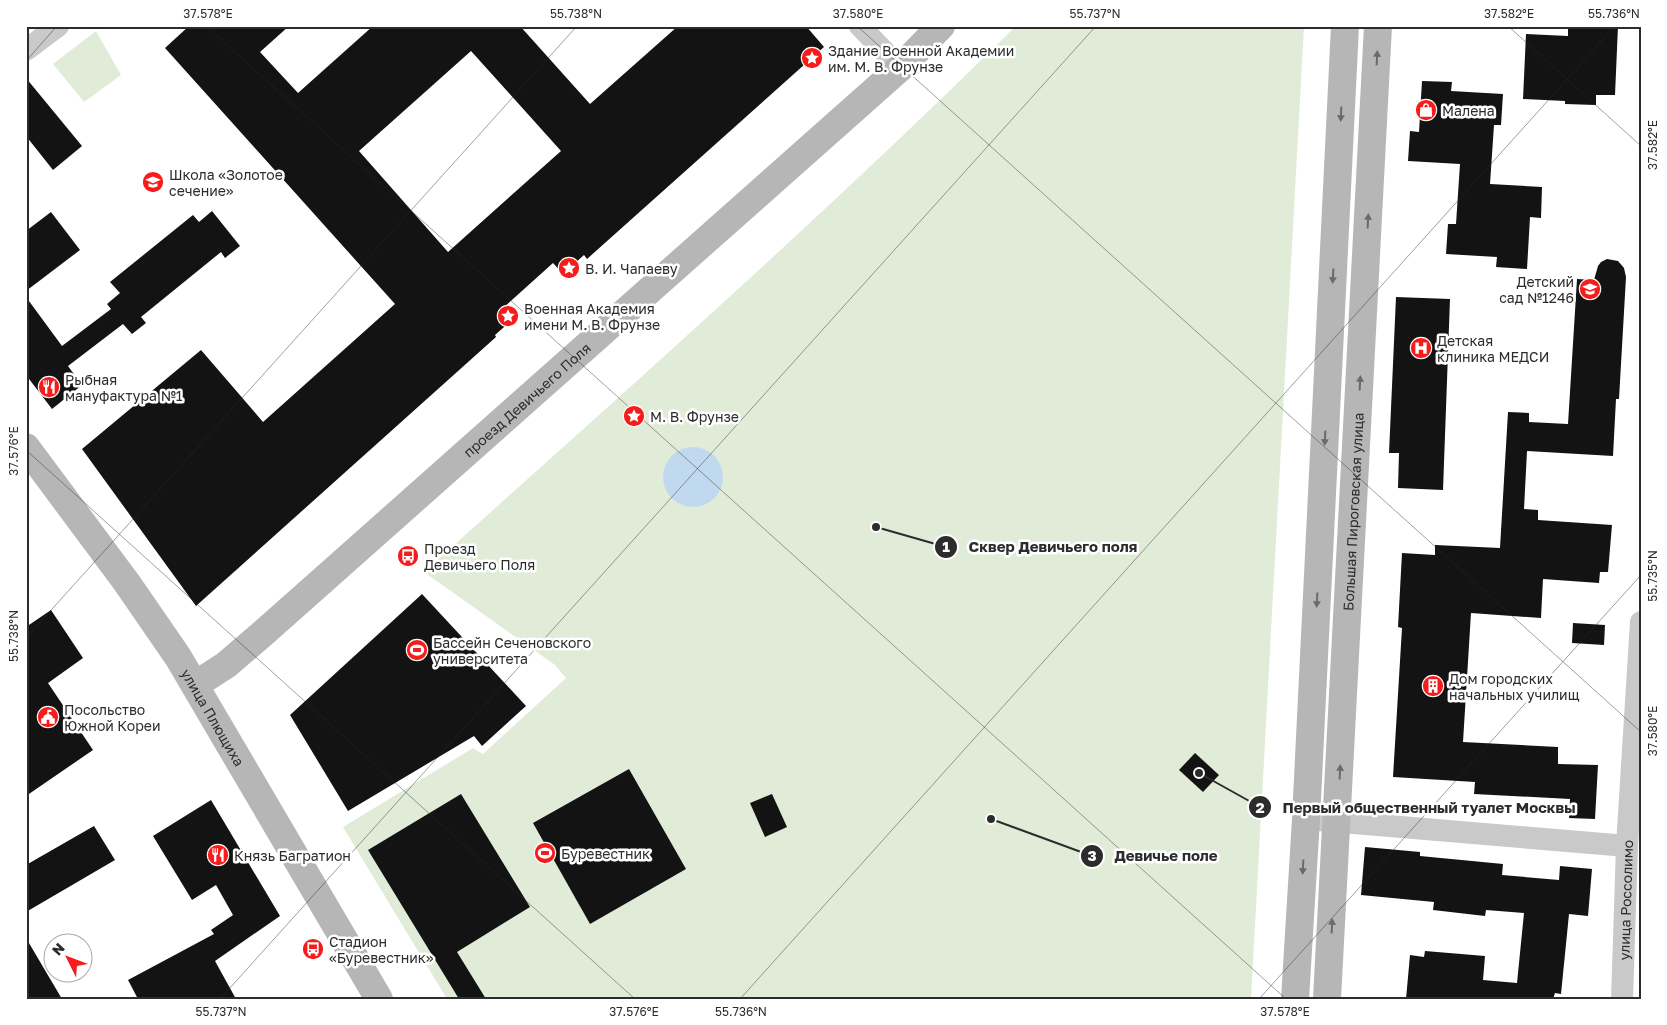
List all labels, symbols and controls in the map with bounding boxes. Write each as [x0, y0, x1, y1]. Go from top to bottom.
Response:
text: 37.578°E [183, 6, 233, 21]
text: 55.738°N [550, 6, 602, 21]
text: 37.580°E [833, 6, 883, 21]
text: 55.737°N [1069, 6, 1121, 21]
text: 37.582°E [1484, 6, 1534, 21]
text: 55.736°N [1588, 6, 1640, 21]
place label: Здание Военной Академии им. М. В. Фрунзе [828, 42, 1014, 75]
place icon: Здание Военной Академии им. М. В. Фрунзе [800, 46, 824, 70]
one-way arrow [1373, 50, 1381, 66]
shop icon: Малена [1414, 98, 1438, 122]
place label: Малена [1442, 102, 1495, 119]
one-way arrow [1337, 106, 1345, 122]
text: 37.582°E [1645, 120, 1660, 170]
place label: Школа «Золотое сечение» [169, 166, 283, 199]
school or university icon: Школа «Золотое сечение» [141, 170, 165, 194]
one-way arrow [1364, 212, 1372, 228]
place icon: В. И. Чапаеву [557, 256, 581, 280]
place label: В. И. Чапаеву [585, 260, 678, 277]
one-way arrow [1328, 268, 1336, 284]
place label: Детский сад №1246 [1499, 273, 1574, 306]
school or university icon: Детский сад №1246 [1578, 277, 1602, 301]
place label: Военная Академия имени М. В. Фрунзе [524, 300, 660, 333]
place icon: Военная Академия имени М. В. Фрунзе [496, 304, 520, 328]
place label: Детская клиника МЕДСИ [1437, 332, 1549, 365]
hospital icon: Детская клиника МЕДСИ [1409, 336, 1433, 360]
street label: проезд Девичьего Поля [460, 339, 594, 460]
place label: Рыбная мануфактура №1 [65, 371, 183, 404]
restaurant icon: Рыбная мануфактура №1 [37, 375, 61, 399]
one-way arrow [1356, 375, 1364, 391]
place icon: М. В. Фрунзе [622, 404, 646, 428]
place label: М. В. Фрунзе [650, 408, 739, 425]
street label: Большая Пироговская улица [1339, 412, 1366, 611]
text: 37.576°E [6, 426, 21, 476]
one-way arrow [1320, 430, 1328, 446]
callout: Сквер Девичьего поля [933, 532, 1147, 562]
text: 1 [942, 537, 950, 555]
text: Сквер Девичьего поля [969, 537, 1138, 555]
place label: Проезд Девичьего Поля [424, 540, 535, 573]
bus stop icon: Проезд Девичьего Поля [396, 544, 420, 568]
text: 55.735°N [1645, 550, 1660, 602]
one-way arrow [1312, 593, 1320, 609]
text: 55.738°N [6, 610, 21, 662]
place label: Бассейн Сеченовского университета [433, 634, 591, 667]
sports icon: Бассейн Сеченовского университета [405, 638, 429, 662]
street label: улица Плющиха [178, 665, 249, 769]
place label: Дом городских начальных училищ [1449, 670, 1580, 703]
building icon: Дом городских начальных училищ [1421, 674, 1445, 698]
place label: Посольство Южной Кореи [64, 701, 161, 734]
public building icon: Посольство Южной Кореи [36, 705, 60, 729]
text: 37.580°E [1645, 706, 1660, 756]
one-way arrow [1336, 764, 1344, 780]
callout: Первый общественный туалет Москвы [1247, 792, 1585, 822]
text: 2 [1255, 798, 1265, 816]
text: Первый общественный туалет Москвы [1282, 798, 1576, 816]
street label: улица Россолимо [1615, 839, 1636, 961]
sports icon: Буревестник [533, 841, 557, 865]
callout: Девичье поле [1079, 841, 1228, 871]
restaurant icon: Князь Багратион [206, 843, 230, 867]
place label: Буревестник [561, 845, 650, 862]
text: 3 [1087, 846, 1097, 864]
text: Девичье поле [1114, 846, 1218, 864]
place label: Князь Багратион [234, 847, 351, 864]
one-way arrow [1298, 860, 1306, 876]
one-way arrow [1328, 918, 1336, 934]
north arrow [42, 932, 92, 982]
place label: Стадион «Буревестник» [329, 933, 434, 966]
bus stop icon: Стадион «Буревестник» [301, 937, 325, 961]
text: N [48, 939, 68, 959]
text: 55.737°N [195, 1004, 247, 1019]
text: 37.576°E [609, 1004, 659, 1019]
text: 55.736°N [715, 1004, 767, 1019]
text: 37.578°E [1260, 1004, 1310, 1019]

